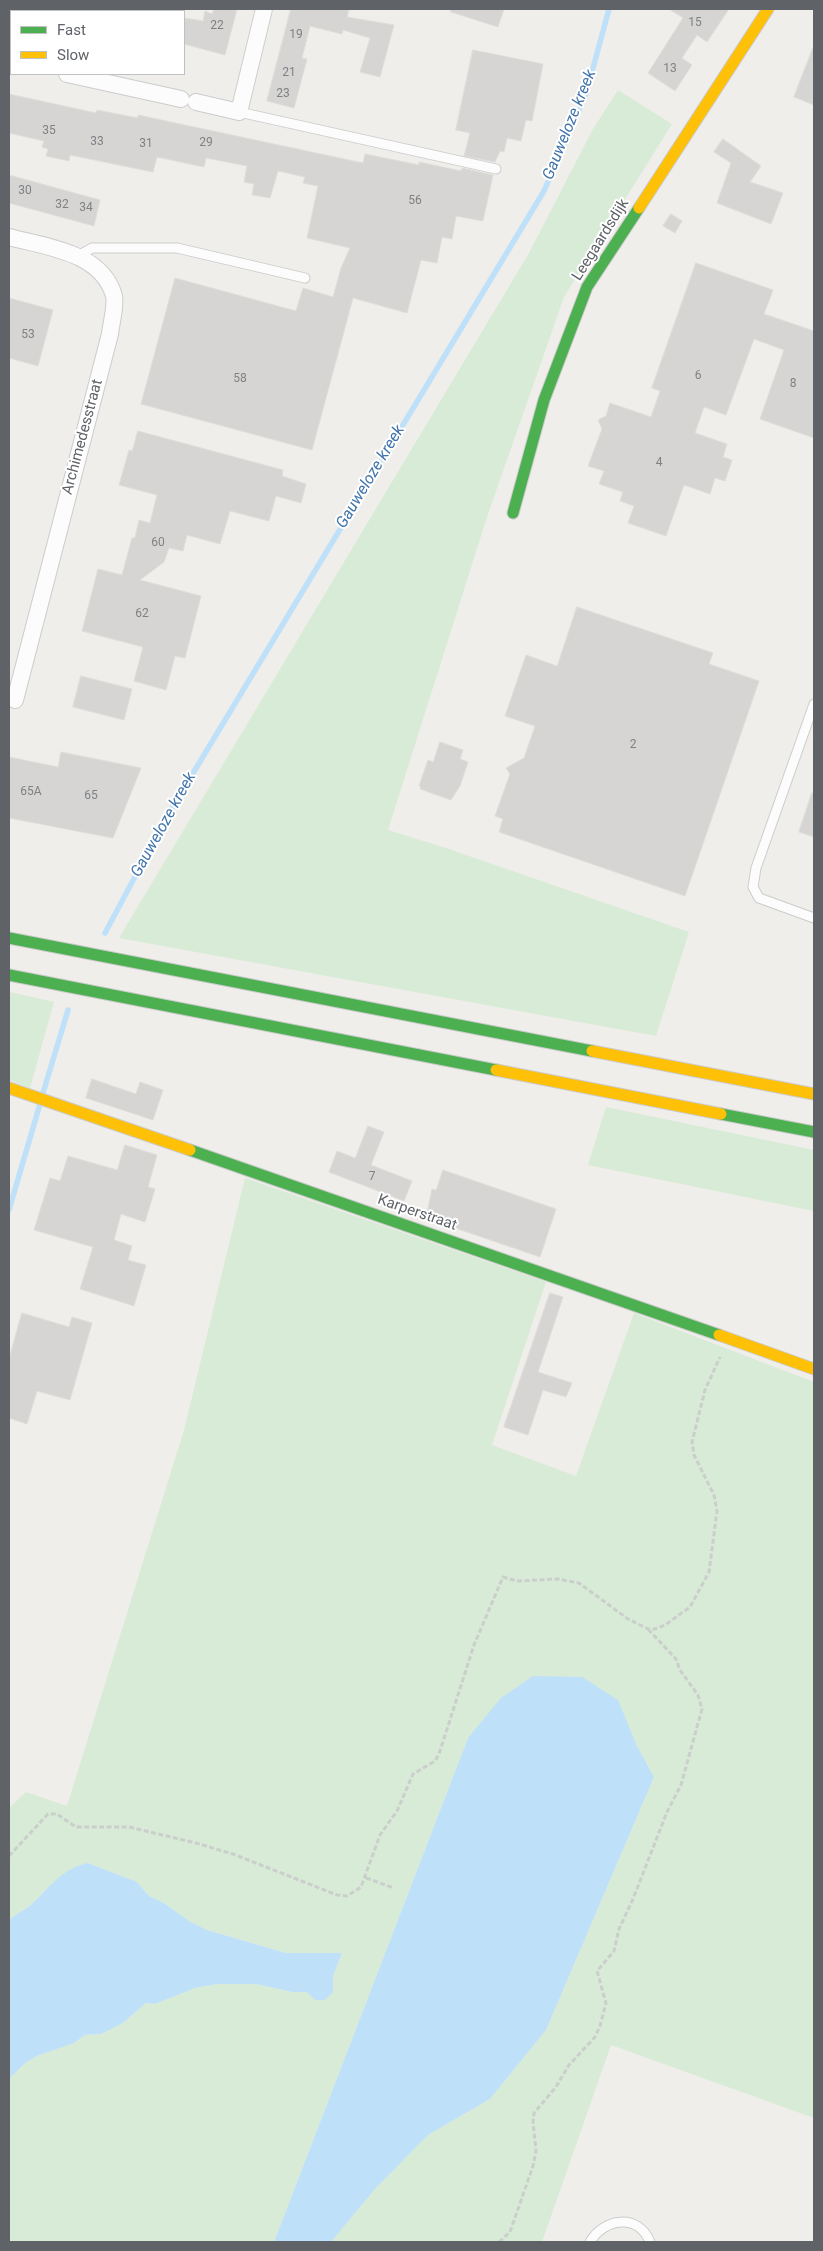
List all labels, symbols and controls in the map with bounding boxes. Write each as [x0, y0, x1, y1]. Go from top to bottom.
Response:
legend [10, 10, 185, 75]
house number: 15 [688, 16, 702, 30]
house number: 22 [210, 19, 224, 33]
text: Fast [57, 21, 86, 39]
house number: 19 [289, 28, 303, 42]
text: Slow [57, 46, 89, 64]
house number: 13 [663, 62, 677, 76]
house number: 21 [282, 66, 296, 80]
water label: Gauweloze kreek [539, 67, 601, 183]
house number: 23 [276, 87, 290, 101]
house number: 35 [42, 124, 56, 138]
house number: 33 [90, 135, 104, 149]
house number: 29 [199, 136, 213, 150]
house number: 31 [139, 137, 153, 151]
house number: 30 [18, 184, 32, 198]
house number: 56 [408, 194, 422, 208]
street label: Leegaardsdijk [569, 196, 633, 284]
house number: 32 [55, 198, 69, 212]
house number: 34 [79, 201, 93, 215]
house number: 53 [21, 328, 35, 342]
house number: 6 [695, 369, 701, 383]
house number: 58 [233, 372, 247, 386]
street label: Archimedesstraat [59, 377, 107, 497]
house number: 8 [790, 377, 796, 391]
water label: Gauweloze kreek [333, 422, 409, 532]
house number: 4 [656, 456, 662, 470]
house number: 60 [151, 536, 165, 550]
house number: 62 [135, 607, 149, 621]
house number: 2 [630, 738, 636, 752]
water label: Gauweloze kreek [127, 769, 201, 881]
house number: 65A [20, 785, 42, 799]
house number: 65 [84, 789, 98, 803]
house number: 7 [369, 1170, 375, 1184]
street label: Karperstraat [375, 1191, 459, 1235]

